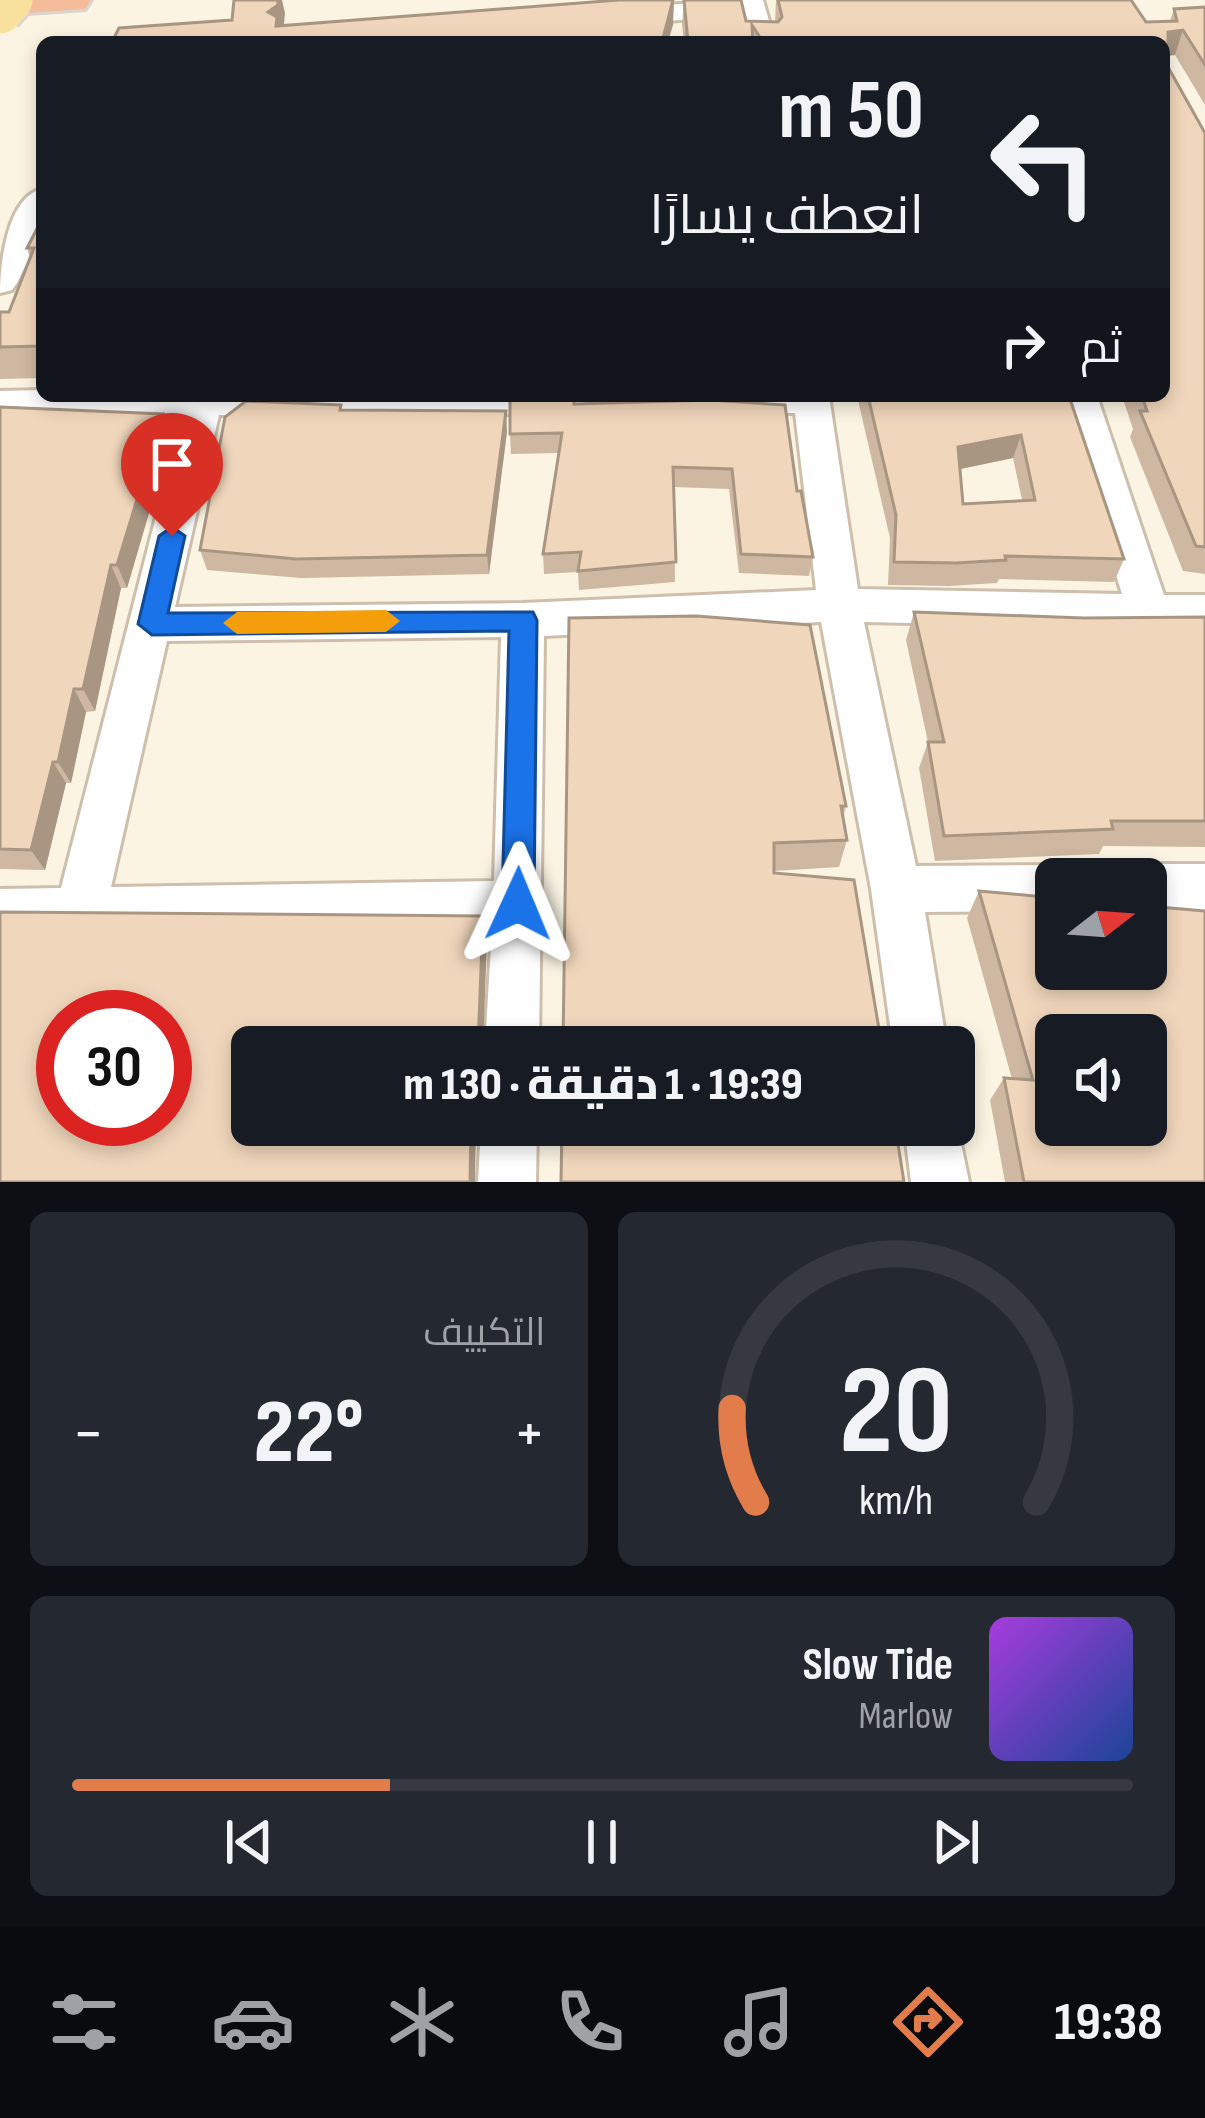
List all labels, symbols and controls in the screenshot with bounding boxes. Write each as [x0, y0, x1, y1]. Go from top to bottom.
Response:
text: 50 m [778, 61, 924, 162]
icon: left [966, 84, 1122, 240]
text: انعطف يسارًا [649, 184, 924, 249]
icon: right [990, 312, 1056, 378]
text: ثم [1080, 321, 1122, 376]
pin [121, 413, 223, 536]
icon: arrive [139, 431, 205, 497]
position arrow [455, 841, 581, 967]
north arrow [1035, 858, 1167, 990]
map controls [1035, 858, 1167, 1146]
speed limit sign: 30 [36, 990, 192, 1146]
button: sound [1035, 1014, 1167, 1146]
text: 19:39 · 1 دقيقة · 130 m [403, 1058, 803, 1113]
text: التكييف [423, 1310, 546, 1357]
text: 20 [839, 1339, 953, 1488]
text: 22° [254, 1380, 364, 1488]
text: − [72, 1395, 104, 1474]
text: + [513, 1395, 546, 1474]
text: km/h [859, 1475, 933, 1527]
text: Slow Tide [802, 1638, 953, 1693]
text: Marlow [858, 1693, 953, 1740]
icon: previous [216, 1809, 282, 1875]
icon: pause [569, 1809, 635, 1875]
icon: next [923, 1809, 989, 1875]
icon: filters [42, 1980, 126, 2064]
icon: car [211, 1980, 295, 2064]
icon: climate [380, 1980, 464, 2064]
icon: phone [548, 1980, 632, 2064]
icon: music [717, 1980, 801, 2064]
icon: directions [886, 1980, 970, 2064]
text: 19:38 [1054, 1990, 1163, 2055]

